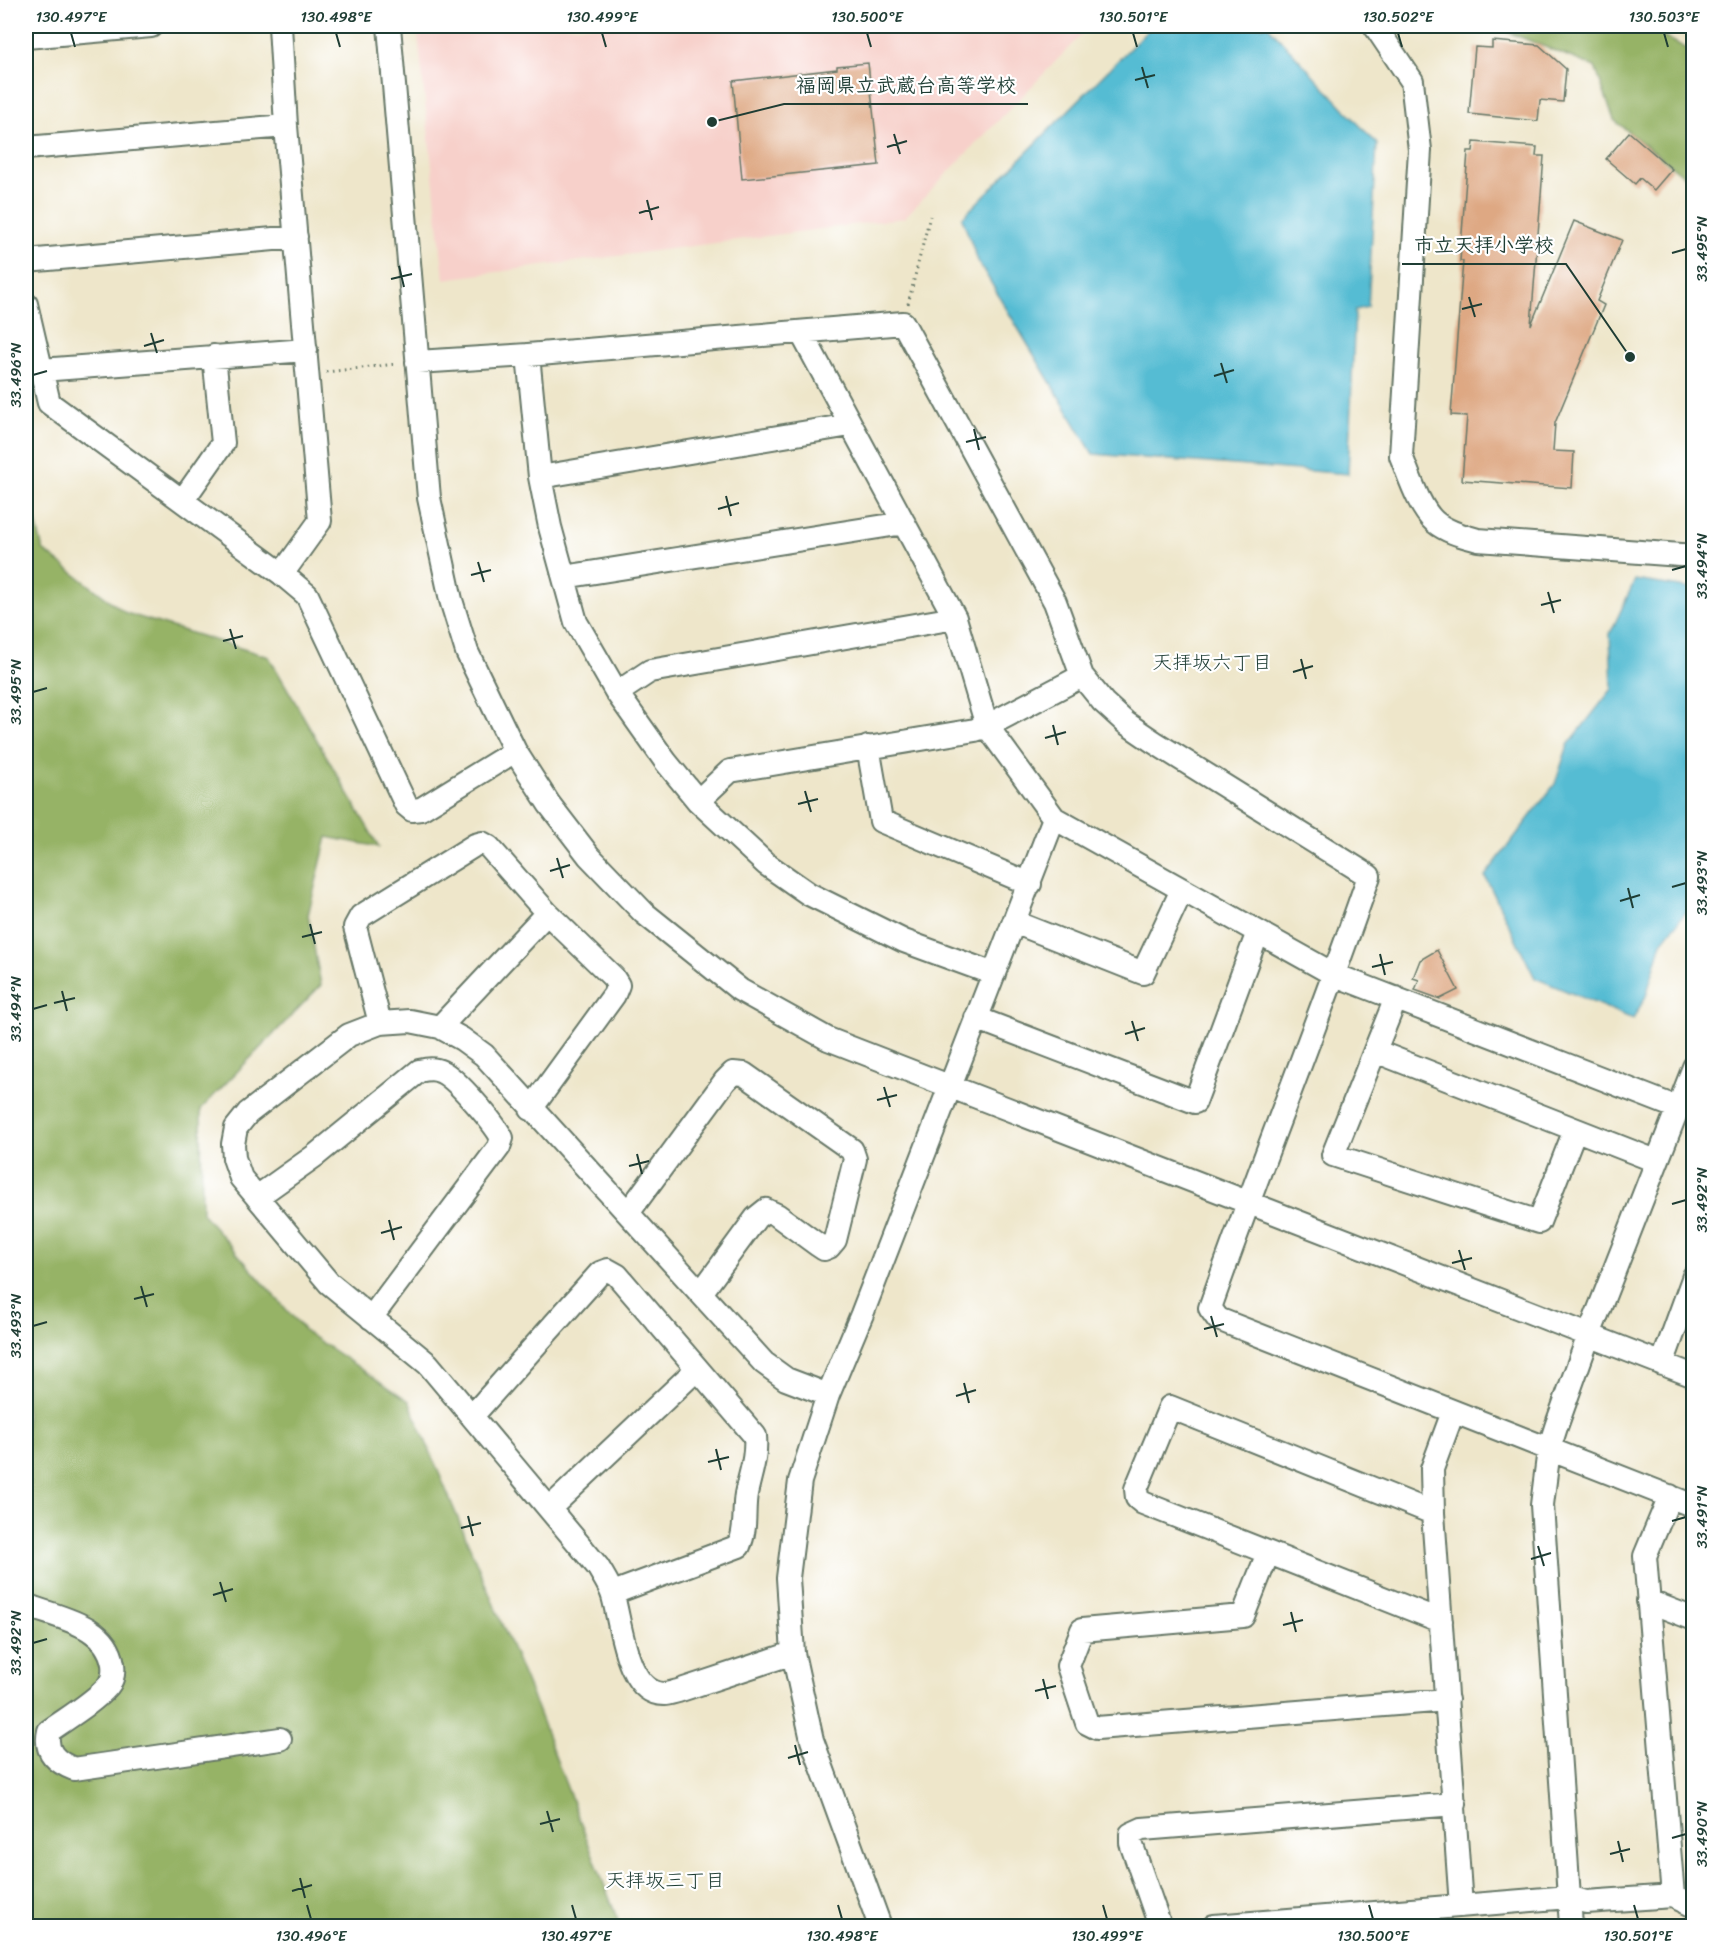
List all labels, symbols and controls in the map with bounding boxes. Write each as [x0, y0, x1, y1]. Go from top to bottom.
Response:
text: 130.497°E [36, 4, 108, 30]
text: 130.498°E [300, 4, 373, 30]
text: 130.499°E [566, 4, 639, 30]
text: 130.500°E [831, 4, 904, 30]
text: 130.501°E [1099, 4, 1169, 30]
text: 130.502°E [1363, 4, 1435, 30]
text: 130.503°E [1629, 4, 1701, 30]
callout: 福岡県立武蔵台高等学校 [784, 66, 1028, 104]
text: 福岡県立武蔵台高等学校 [796, 68, 1016, 103]
text: 33.495°N [1689, 216, 1715, 282]
callout: 市立天拝小学校 [1402, 226, 1566, 264]
text: 市立天拝小学校 [1414, 228, 1554, 263]
text: 33.496°N [3, 342, 29, 407]
text: 33.494°N [1689, 533, 1715, 599]
district label: 天拝坂六丁目 [1152, 645, 1272, 680]
text: 33.495°N [3, 659, 29, 725]
text: 33.493°N [1689, 850, 1715, 915]
text: 33.494°N [3, 976, 29, 1042]
text: 33.492°N [1689, 1167, 1715, 1233]
text: 33.493°N [3, 1293, 29, 1358]
text: 33.491°N [1689, 1485, 1715, 1548]
text: 33.492°N [3, 1610, 29, 1676]
text: 33.490°N [1689, 1800, 1715, 1867]
district label: 天拝坂三丁目 [605, 1863, 725, 1898]
text: 130.496°E [276, 1923, 348, 1949]
text: 130.497°E [541, 1923, 613, 1949]
text: 130.498°E [806, 1923, 879, 1949]
text: 130.499°E [1071, 1923, 1144, 1949]
text: 130.500°E [1337, 1923, 1410, 1949]
text: 130.501°E [1604, 1923, 1674, 1949]

